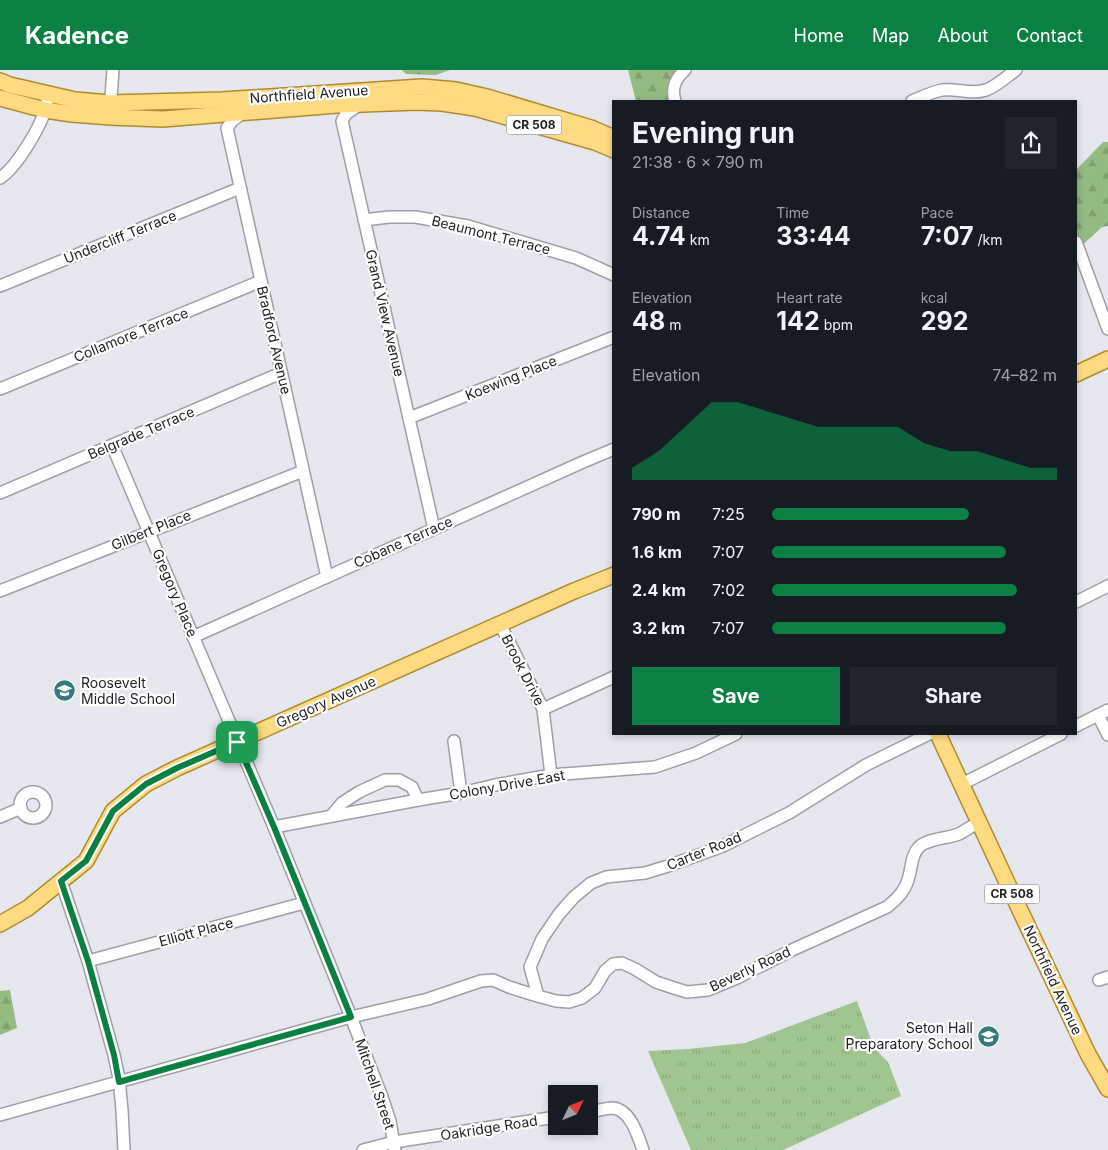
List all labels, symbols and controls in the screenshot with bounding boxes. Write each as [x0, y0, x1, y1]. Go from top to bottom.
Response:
text: Kadence [25, 21, 129, 50]
text: Home [794, 25, 844, 46]
text: Map [872, 25, 909, 46]
text: About [937, 25, 988, 46]
text: Contact [1016, 25, 1083, 46]
street label: Northfield Avenue [249, 81, 369, 106]
road number: CR 508 [506, 116, 562, 134]
text: Evening run [632, 116, 795, 150]
button: share [1005, 117, 1057, 169]
text: 21:38 · 6 × 790 m [632, 152, 763, 172]
text: Distance [632, 204, 690, 221]
text: Time [776, 204, 809, 221]
text: Pace [921, 204, 954, 221]
street label: Undercliff Terrace [61, 206, 179, 267]
street label: Beaumont Terrace [430, 212, 552, 258]
text: 4.74 [632, 221, 686, 251]
text: 33:44 [776, 221, 851, 251]
text: 7:07 [921, 221, 974, 251]
text: km [686, 231, 710, 248]
text: /km [974, 231, 1003, 248]
street label: Grand View Avenue [363, 248, 408, 378]
street label: Bradford Avenue [254, 284, 295, 396]
text: Elevation [632, 289, 692, 306]
text: Heart rate [776, 289, 843, 306]
text: kcal [921, 289, 947, 306]
street label: Collamore Terrace [71, 304, 191, 365]
text: 48 [632, 306, 665, 336]
text: 142 [776, 306, 820, 336]
text: 292 [921, 306, 968, 336]
text: m [665, 316, 681, 333]
text: bpm [820, 316, 853, 333]
street label: Koewing Place [463, 351, 559, 404]
text: Elevation [632, 365, 701, 385]
text: 74–82 m [992, 365, 1057, 385]
street label: Belgrade Terrace [85, 402, 197, 463]
text: 790 m [632, 504, 681, 524]
text: 7:25 [712, 504, 745, 524]
street label: Gilbert Place [109, 506, 193, 553]
street label: Cobane Terrace [351, 512, 455, 571]
text: 1.6 km [632, 542, 682, 562]
text: 7:07 [712, 542, 744, 562]
street label: Gregory Place [149, 546, 202, 640]
text: 2.4 km [632, 580, 686, 600]
text: 7:02 [712, 580, 745, 600]
text: 3.2 km [632, 618, 685, 638]
text: 7:07 [712, 618, 744, 638]
street label: Brook Drive [498, 631, 549, 708]
button: Save [632, 667, 840, 725]
button: Share [850, 667, 1057, 725]
street label: Gregory Avenue [273, 672, 378, 731]
place label: Roosevelt Middle School [81, 674, 175, 707]
school or university icon: Roosevelt Middle School [53, 679, 77, 703]
pin [216, 721, 258, 763]
icon: arrive [223, 728, 251, 756]
street label: Colony Drive East [448, 766, 567, 803]
street label: Carter Road [664, 828, 744, 873]
road number: CR 508 [984, 884, 1040, 904]
street label: Elliott Place [157, 913, 235, 950]
street label: Northfield Avenue [1021, 922, 1086, 1037]
street label: Beverly Road [707, 942, 793, 995]
place label: Seton Hall Preparatory School [846, 1019, 973, 1052]
school or university icon: Seton Hall Preparatory School [977, 1024, 1001, 1048]
street label: Mitchell Street [352, 1036, 399, 1132]
north arrow [548, 1085, 598, 1135]
map controls [548, 1085, 598, 1135]
street label: Oakridge Road [439, 1111, 539, 1144]

